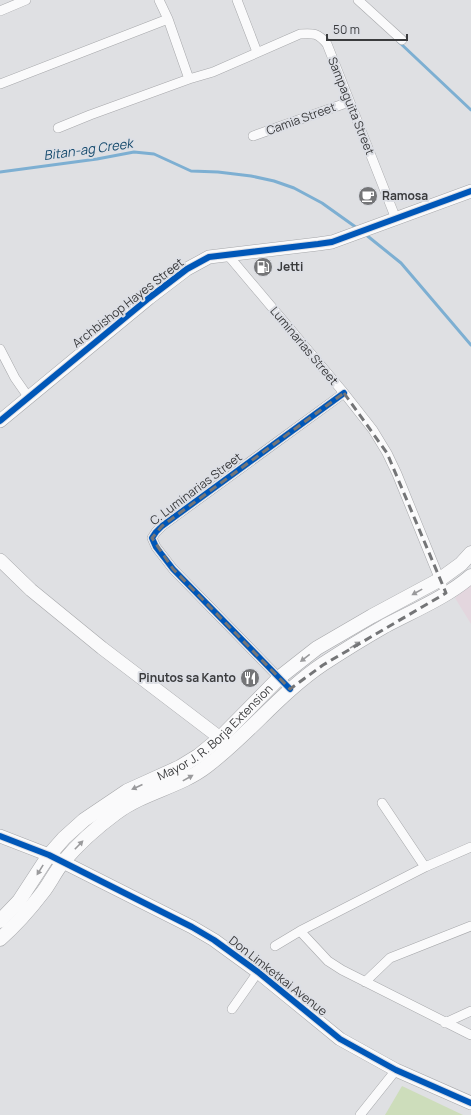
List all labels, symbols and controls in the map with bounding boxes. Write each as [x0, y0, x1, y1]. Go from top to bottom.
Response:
scale bar [327, 16, 407, 42]
text: 50 m [333, 21, 360, 38]
street label: Sampaguita Street [324, 54, 379, 157]
street label: Camia Street [264, 98, 338, 139]
water label: Bitan-ag Creek [42, 133, 136, 164]
cafe icon: Ramosa [357, 185, 379, 207]
place label: Ramosa [382, 187, 428, 204]
street label: Archbishop Hayes Street [68, 254, 187, 352]
fuel station icon: Jetti [252, 256, 274, 278]
place label: Jetti [277, 258, 303, 275]
street label: Luminarias Street [266, 303, 342, 389]
street label: C. Luminarias Street [146, 448, 245, 529]
one-way arrow [411, 589, 423, 595]
one-way arrow [350, 641, 360, 649]
one-way arrow [299, 653, 310, 662]
restaurant icon: Pinutos sa Kanto [239, 667, 261, 689]
place label: Pinutos sa Kanto [139, 669, 236, 686]
street label: Mayor J. R. Borja Extension [154, 680, 276, 784]
one-way arrow [182, 774, 194, 781]
one-way arrow [130, 784, 142, 790]
one-way arrow [74, 841, 83, 850]
one-way arrow [36, 864, 43, 876]
street label: Don Limketkai Avenue [226, 932, 331, 1019]

